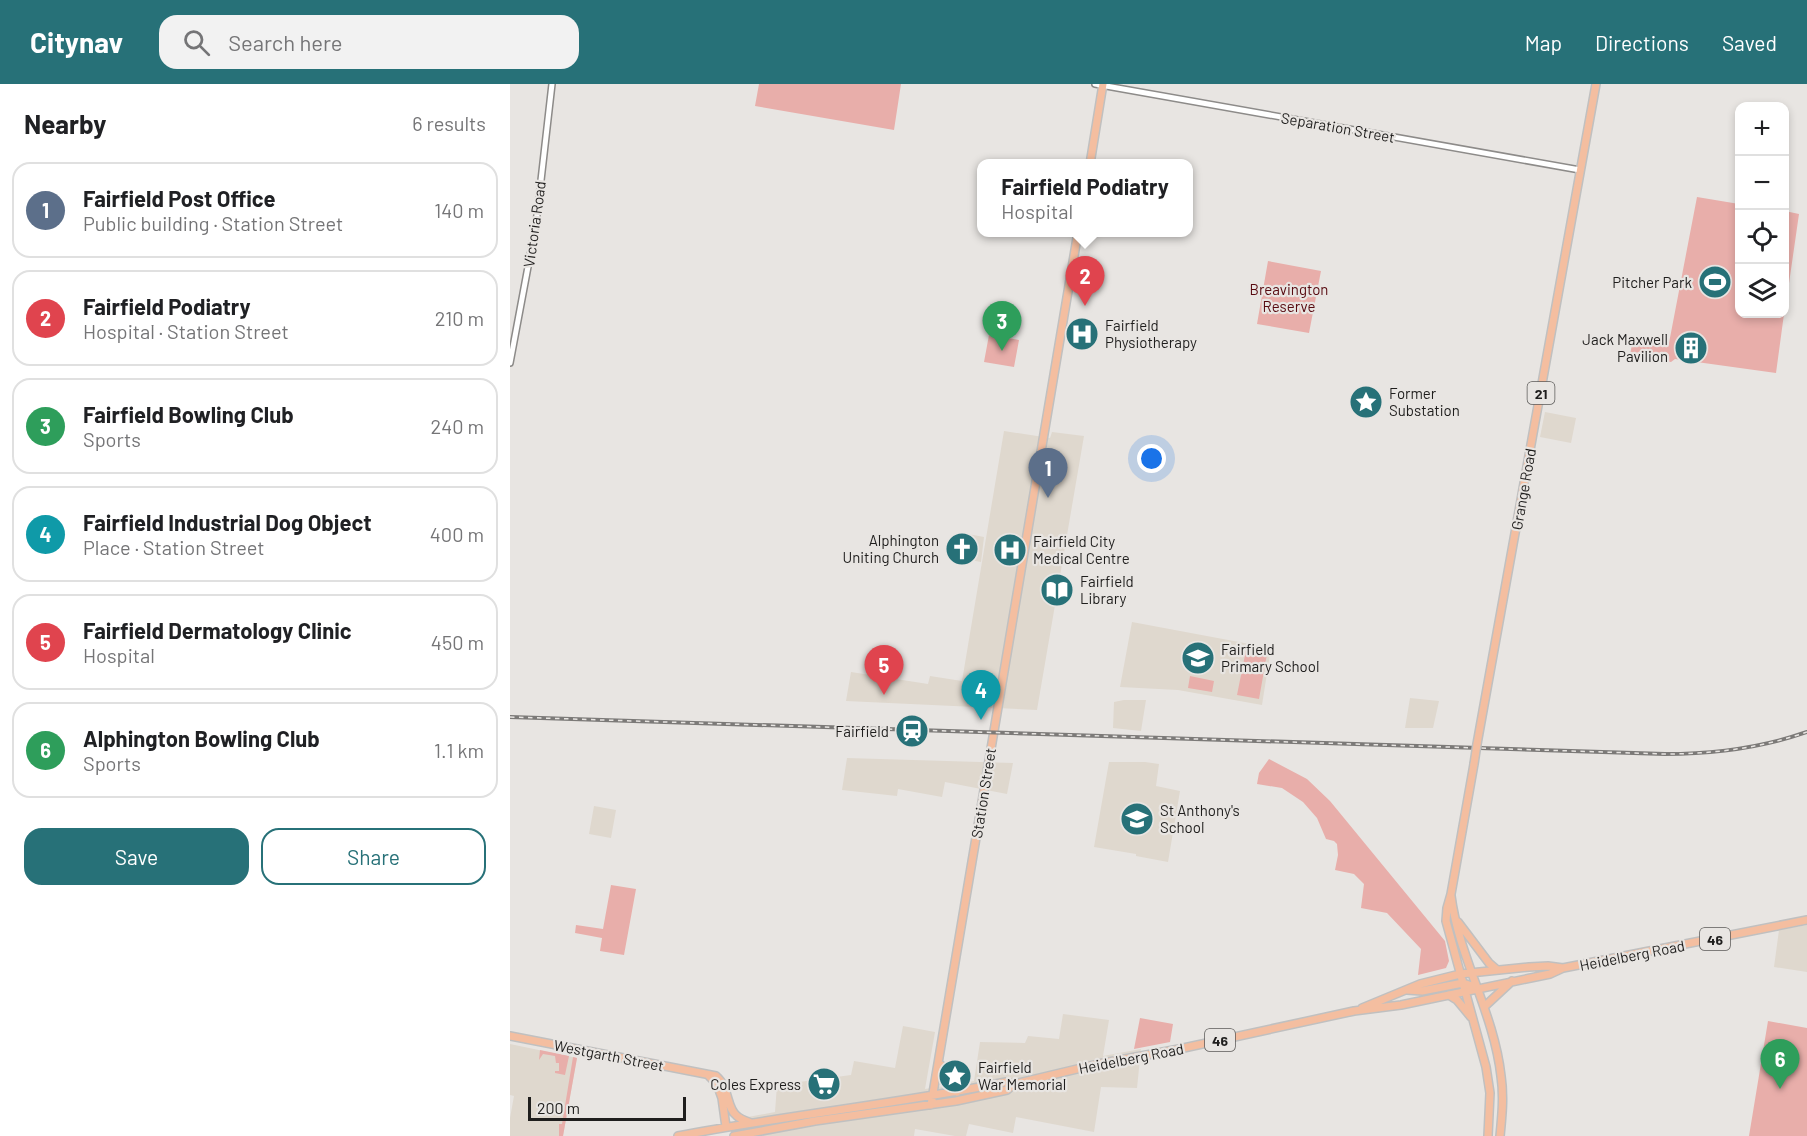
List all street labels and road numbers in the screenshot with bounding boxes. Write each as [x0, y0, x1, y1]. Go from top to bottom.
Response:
street label: Separation Street [1280, 108, 1396, 146]
street label: Victoria Road [519, 180, 549, 268]
road number: 21 [1528, 382, 1554, 404]
street label: Grange Road [1507, 447, 1539, 531]
street label: Station Street [967, 746, 999, 840]
road number: 46 [1700, 928, 1730, 950]
street label: Heidelberg Road [1578, 936, 1686, 974]
road number: 46 [1205, 1029, 1235, 1051]
street label: Westgarth Street [552, 1036, 666, 1074]
street label: Heidelberg Road [1077, 1039, 1185, 1077]

